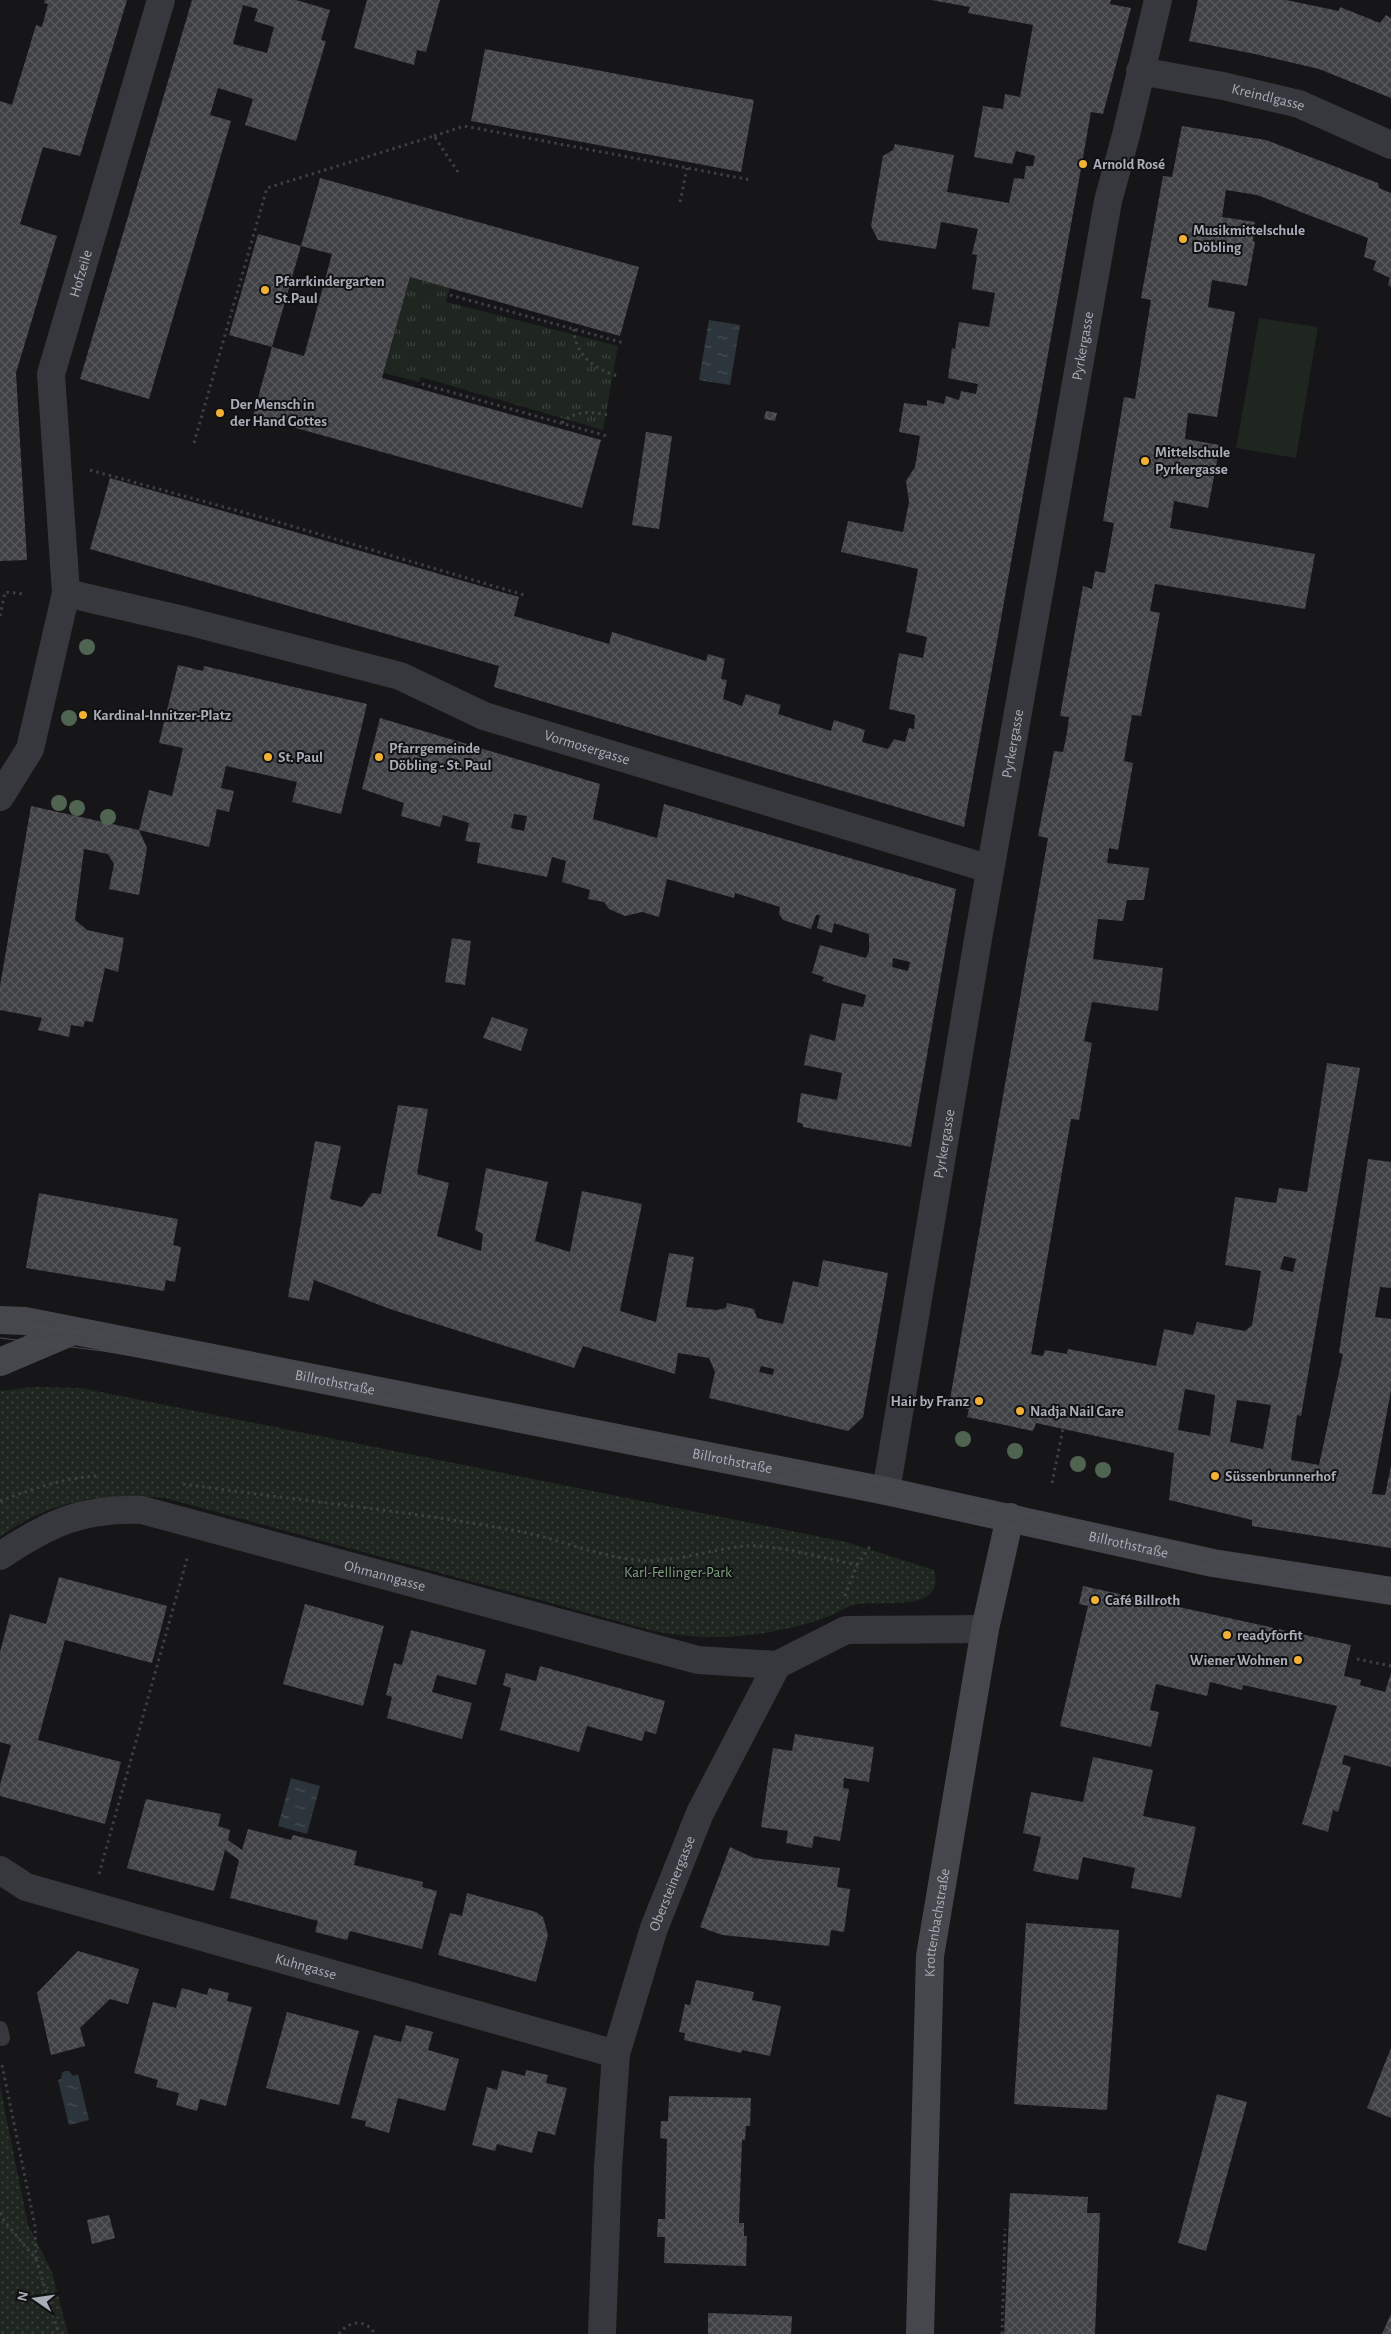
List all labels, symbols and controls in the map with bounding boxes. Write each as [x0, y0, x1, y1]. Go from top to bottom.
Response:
street label: Kreindlgasse [1230, 81, 1308, 113]
place label: Arnold Rosé [1093, 157, 1165, 172]
marker: Arnold Rosé [1077, 158, 1089, 170]
place label: Musikmittelschule Döbling [1193, 223, 1305, 255]
marker: Musikmittelschule Döbling [1177, 233, 1189, 245]
street label: Hofzeile [66, 248, 95, 299]
place label: Pfarrkindergarten St.Paul [275, 274, 385, 306]
marker: Pfarrkindergarten St.Paul [259, 284, 271, 296]
street label: Pyrkergasse [1069, 310, 1096, 381]
place label: Der Mensch in der Hand Gottes [230, 397, 327, 429]
marker: Der Mensch in der Hand Gottes [214, 407, 226, 419]
place label: Mittelschule Pyrkergasse [1155, 445, 1230, 477]
marker: Mittelschule Pyrkergasse [1139, 455, 1151, 467]
place label: Kardinal-Innitzer-Platz [93, 708, 231, 723]
street label: Pyrkergasse [999, 708, 1026, 779]
marker: Kardinal-Innitzer-Platz [77, 709, 89, 721]
street label: Vormosergasse [543, 727, 632, 767]
place label: Pfarrgemeinde Döbling - St. Paul [389, 741, 491, 773]
place label: St. Paul [278, 750, 323, 765]
marker: St. Paul [262, 751, 274, 763]
marker: Pfarrgemeinde Döbling - St. Paul [373, 751, 385, 763]
street label: Pyrkergasse [931, 1108, 957, 1179]
street label: Billrothstraße [294, 1367, 376, 1397]
place label: Hair by Franz [891, 1394, 969, 1409]
marker: Hair by Franz [973, 1395, 985, 1407]
place label: Nadja Nail Care [1030, 1404, 1124, 1419]
marker: Nadja Nail Care [1014, 1405, 1026, 1417]
street label: Billrothstraße [691, 1445, 774, 1476]
place label: Süssenbrunnerhof [1225, 1469, 1337, 1484]
marker: Süssenbrunnerhof [1209, 1470, 1221, 1482]
street label: Billrothstraße [1087, 1528, 1170, 1560]
street label: Ohmanngasse [343, 1557, 427, 1594]
park label: Karl-Fellinger-Park [624, 1565, 732, 1580]
place label: Café Billroth [1105, 1593, 1180, 1608]
marker: Café Billroth [1089, 1594, 1101, 1606]
place label: readyforfit [1237, 1628, 1303, 1643]
marker: readyforfit [1221, 1629, 1233, 1641]
place label: Wiener Wohnen [1190, 1653, 1288, 1668]
marker: Wiener Wohnen [1292, 1654, 1304, 1666]
street label: Obersteinergasse [646, 1834, 698, 1933]
street label: Krottenbachstraße [922, 1867, 952, 1977]
street label: Kuhngasse [274, 1950, 338, 1982]
north arrow [10, 2274, 60, 2324]
text: N [15, 2290, 31, 2303]

